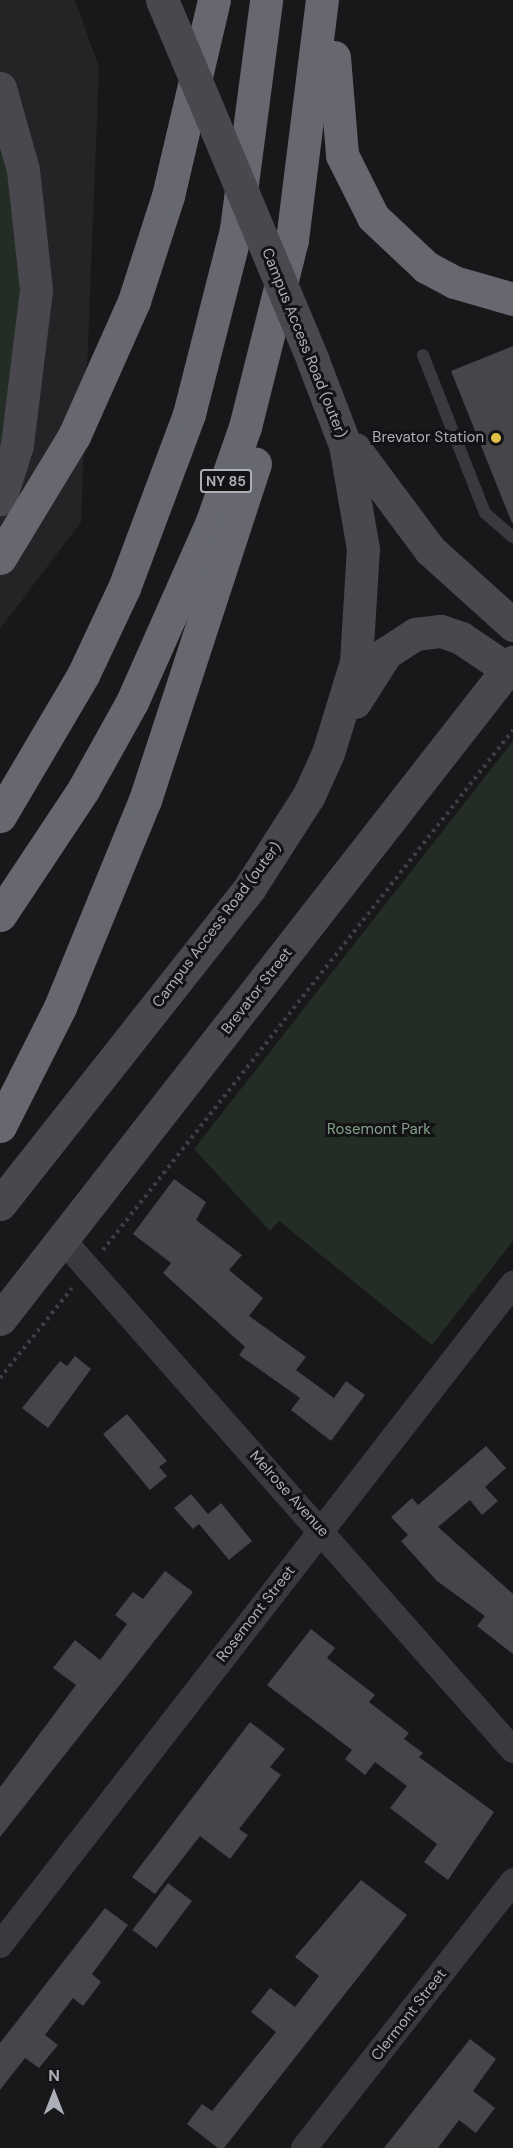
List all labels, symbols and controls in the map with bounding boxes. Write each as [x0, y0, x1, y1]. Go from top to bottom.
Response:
street label: Campus Access Road (outer) [258, 246, 350, 440]
place label: Brevator Station [372, 429, 484, 447]
marker: Brevator Station [489, 431, 503, 445]
road number: NY 85 [199, 470, 253, 492]
street label: Campus Access Road (outer) [149, 839, 285, 1011]
street label: Brevator Street [218, 944, 296, 1038]
park label: Rosemont Park [327, 1121, 431, 1139]
street label: Melrose Avenue [246, 1447, 332, 1541]
street label: Rosemont Street [213, 1562, 299, 1666]
street label: Clermont Street [368, 1966, 450, 2064]
north arrow [24, 2064, 84, 2124]
text: N [48, 2065, 60, 2086]

